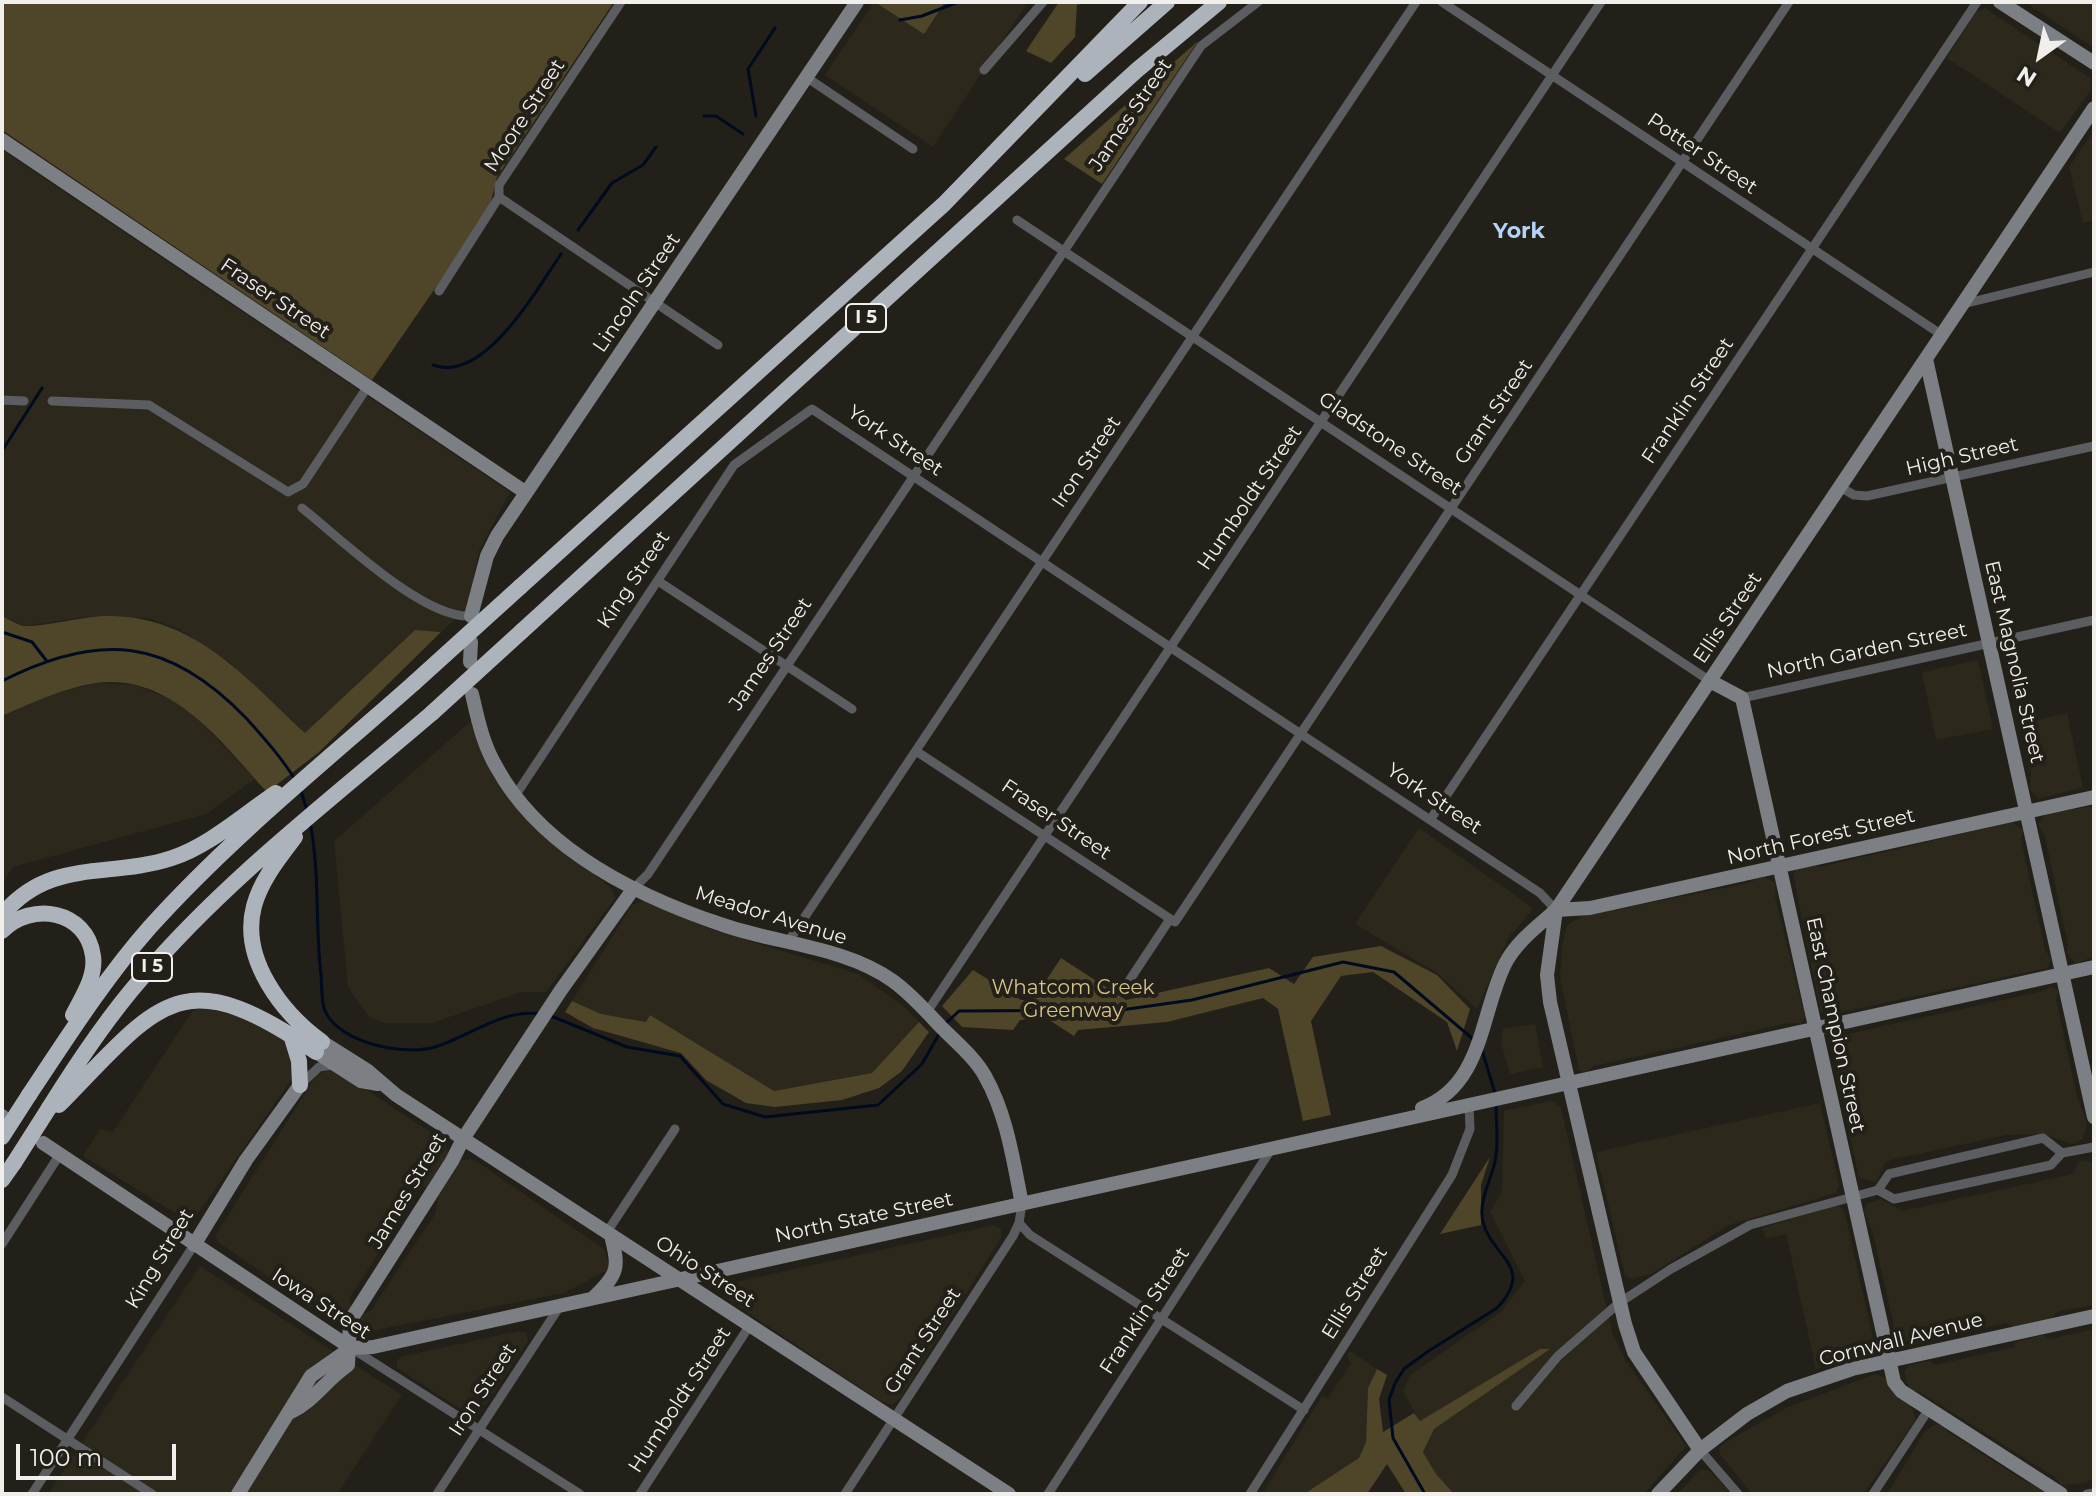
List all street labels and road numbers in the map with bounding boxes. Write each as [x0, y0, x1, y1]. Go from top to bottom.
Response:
street label: James Street [1085, 54, 1177, 176]
street label: Moore Street [480, 55, 570, 177]
street label: Potter Street [1642, 108, 1762, 200]
street label: Lincoln Street [588, 229, 686, 357]
street label: Fraser Street [216, 254, 334, 344]
road number: I 5 [846, 304, 886, 332]
street label: Franklin Street [1637, 333, 1739, 469]
street label: Grant Street [1450, 355, 1538, 469]
street label: Gladstone Street [1314, 387, 1466, 501]
street label: York Street [843, 400, 947, 482]
street label: Iron Street [1048, 412, 1126, 512]
street label: Humboldt Street [1193, 421, 1307, 575]
street label: High Street [1903, 432, 2021, 482]
street label: King Street [593, 527, 675, 633]
street label: East Magnolia Street [1979, 558, 2049, 766]
street label: Ellis Street [1689, 568, 1767, 668]
street label: James Street [725, 593, 817, 715]
street label: North Garden Street [1765, 618, 1969, 684]
street label: York Street [1382, 758, 1486, 840]
street label: Fraser Street [997, 775, 1115, 865]
street label: North Forest Street [1725, 804, 1917, 870]
street label: Meador Avenue [692, 881, 850, 951]
street label: East Champion Street [1800, 915, 1870, 1135]
road number: I 5 [132, 953, 172, 981]
street label: James Street [364, 1129, 452, 1253]
street label: North State Street [773, 1187, 955, 1249]
street label: King Street [121, 1205, 199, 1313]
street label: Ohio Street [651, 1231, 759, 1313]
street label: Ellis Street [1317, 1242, 1393, 1344]
street label: Franklin Street [1095, 1243, 1195, 1379]
street label: Iowa Street [267, 1263, 375, 1345]
street label: Grant Street [880, 1283, 966, 1399]
street label: Cornwall Avenue [1817, 1308, 1985, 1372]
street label: Humboldt Street [624, 1322, 736, 1478]
street label: Iron Street [444, 1339, 522, 1441]

